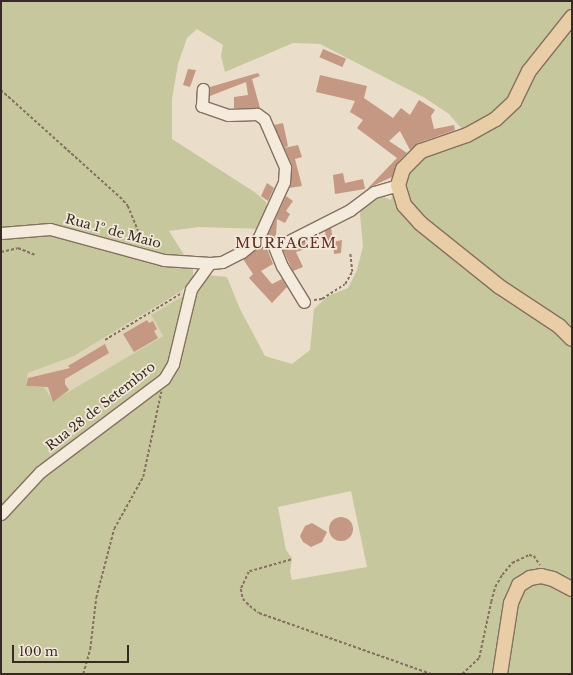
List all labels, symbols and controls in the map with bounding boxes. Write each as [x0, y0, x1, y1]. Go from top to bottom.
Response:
street label: Rua 1º de Maio [63, 212, 163, 252]
district label: MURFACÉM [235, 235, 337, 251]
street label: Rua 28 de Setembro [43, 359, 159, 455]
scale bar [14, 637, 131, 663]
text: 100 m [19, 644, 58, 659]

